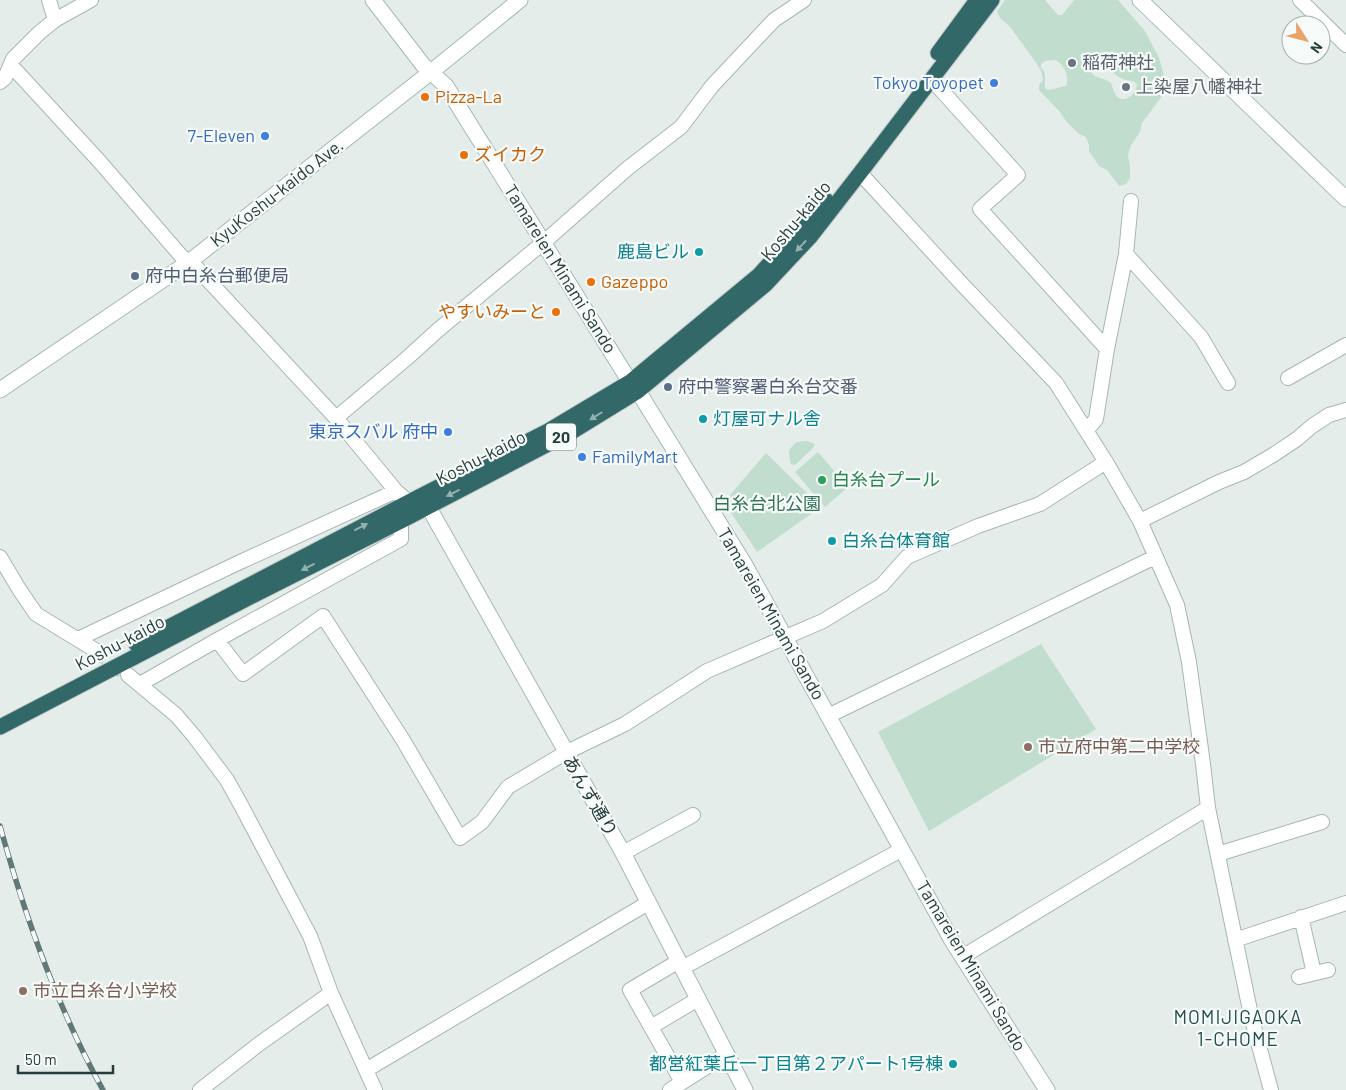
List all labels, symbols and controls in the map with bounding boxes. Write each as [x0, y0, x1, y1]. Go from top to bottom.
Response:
north arrow [1281, 15, 1331, 65]
text: N [1307, 39, 1327, 57]
place label: 稲荷神社 [1082, 51, 1154, 73]
marker: 稲荷神社 [1066, 57, 1078, 69]
place label: Tokyo Toyopet [873, 71, 984, 93]
place label: 上染屋八幡神社 [1136, 75, 1262, 97]
marker: Tokyo Toyopet [988, 77, 1000, 89]
marker: 上染屋八幡神社 [1120, 81, 1132, 93]
place label: Pizza-La [435, 85, 502, 107]
marker: Pizza-La [419, 91, 431, 103]
place label: 7-Eleven [187, 124, 255, 146]
marker: 7-Eleven [259, 130, 271, 142]
street label: KyuKoshu-kaido Ave. [205, 133, 347, 251]
place label: ズイカク [474, 143, 546, 165]
marker: ズイカク [458, 149, 470, 161]
street label: Koshu-kaido [755, 176, 835, 265]
street label: Tamareien Minami Sando [500, 180, 622, 357]
one-way arrow [795, 239, 807, 251]
place label: 鹿島ビル [617, 240, 689, 262]
marker: 鹿島ビル [693, 246, 705, 258]
place label: 府中白糸台郵便局 [145, 264, 289, 286]
marker: 府中白糸台郵便局 [129, 270, 141, 282]
place label: Gazeppo [601, 270, 668, 292]
marker: Gazeppo [585, 276, 597, 288]
place label: やすいみーと [438, 300, 546, 322]
marker: やすいみーと [550, 306, 562, 318]
place label: 府中警察署白糸台交番 [678, 375, 858, 397]
marker: 府中警察署白糸台交番 [662, 381, 674, 393]
place label: 灯屋可ナル舎 [713, 407, 821, 429]
one-way arrow [590, 412, 603, 421]
marker: 灯屋可ナル舎 [697, 413, 709, 425]
place label: 東京スバル 府中 [308, 420, 438, 442]
road number: 20 [546, 424, 576, 451]
street label: Koshu-kaido [432, 425, 529, 489]
marker: 東京スバル 府中 [442, 426, 454, 438]
place label: FamilyMart [592, 445, 678, 467]
marker: FamilyMart [576, 451, 588, 463]
place label: 白糸台プール [832, 468, 940, 490]
marker: 白糸台プール [816, 474, 828, 486]
one-way arrow [446, 489, 460, 497]
park label: 白糸台北公園 [713, 492, 821, 514]
one-way arrow [354, 523, 368, 531]
street label: Tamareien Minami Sando [714, 524, 830, 703]
place label: 白糸台体育館 [842, 529, 950, 551]
marker: 白糸台体育館 [826, 535, 838, 547]
one-way arrow [301, 563, 316, 571]
street label: Koshu-kaido [71, 609, 168, 675]
place label: 市立府中第二中学校 [1038, 735, 1200, 757]
marker: 市立府中第二中学校 [1022, 741, 1034, 753]
street label: あんず通り [559, 751, 623, 840]
street label: Tamareien Minami Sando [912, 876, 1032, 1055]
place label: 市立白糸台小学校 [33, 979, 177, 1001]
marker: 市立白糸台小学校 [17, 985, 29, 997]
district label: MOMIJIGAOKA 1-CHOME [1173, 1005, 1303, 1050]
scale bar [18, 1042, 112, 1074]
text: 50 m [25, 1050, 57, 1068]
place label: 都営紅葉丘一丁目第２アパート1号棟 [649, 1052, 943, 1074]
marker: 都営紅葉丘一丁目第２アパート1号棟 [947, 1058, 959, 1070]

